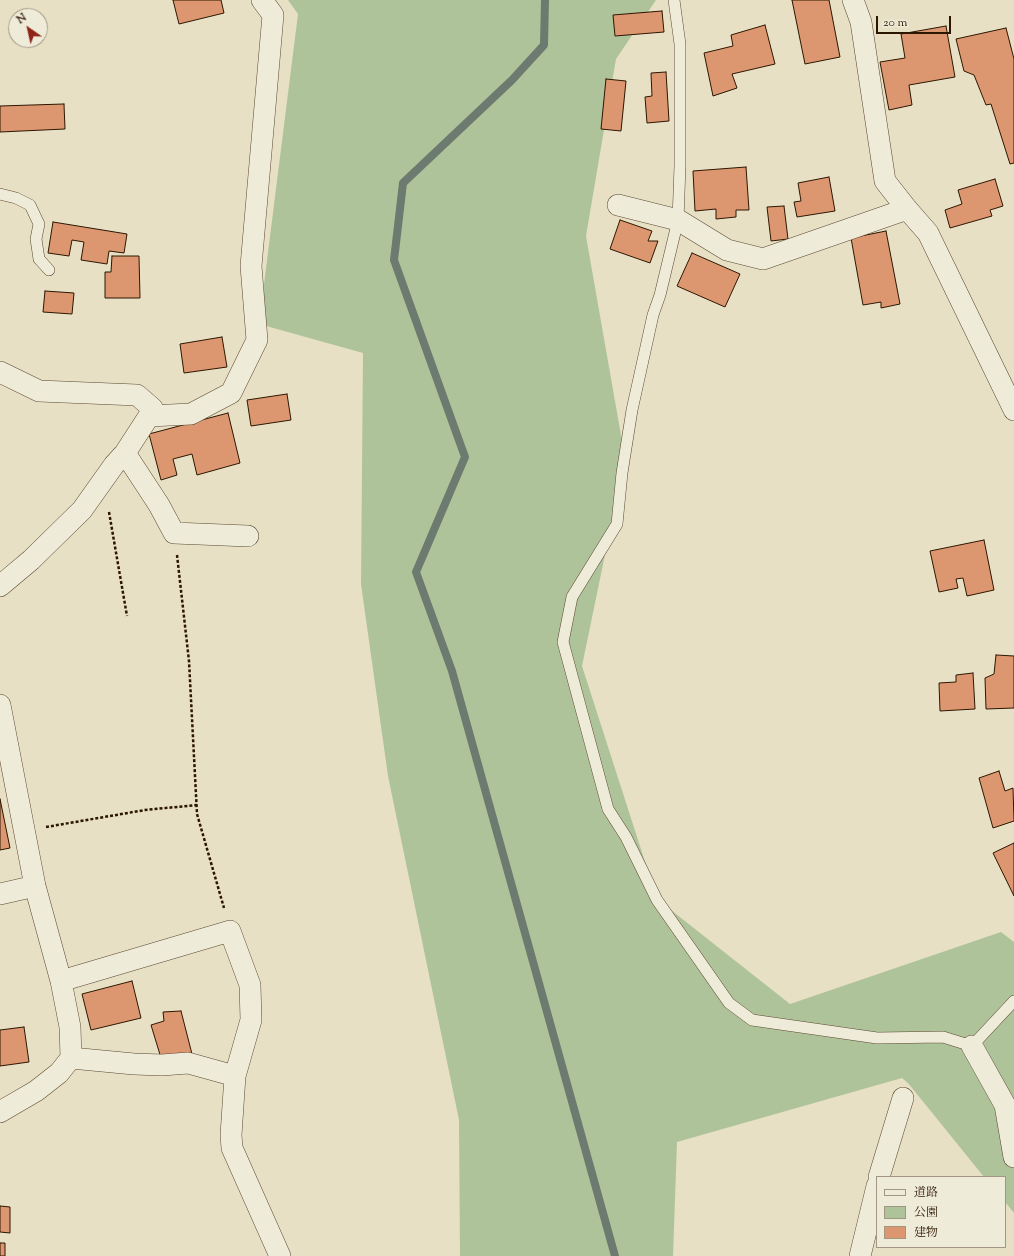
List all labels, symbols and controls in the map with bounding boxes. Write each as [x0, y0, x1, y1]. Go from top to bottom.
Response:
north arrow [8, 8, 48, 48]
scale bar [878, 8, 953, 34]
text: N [14, 10, 30, 28]
text: 20 m [883, 14, 907, 32]
legend [876, 1176, 1006, 1248]
text: 道路 [914, 1184, 938, 1202]
text: 公園 [914, 1204, 938, 1222]
text: 建物 [914, 1224, 938, 1242]

